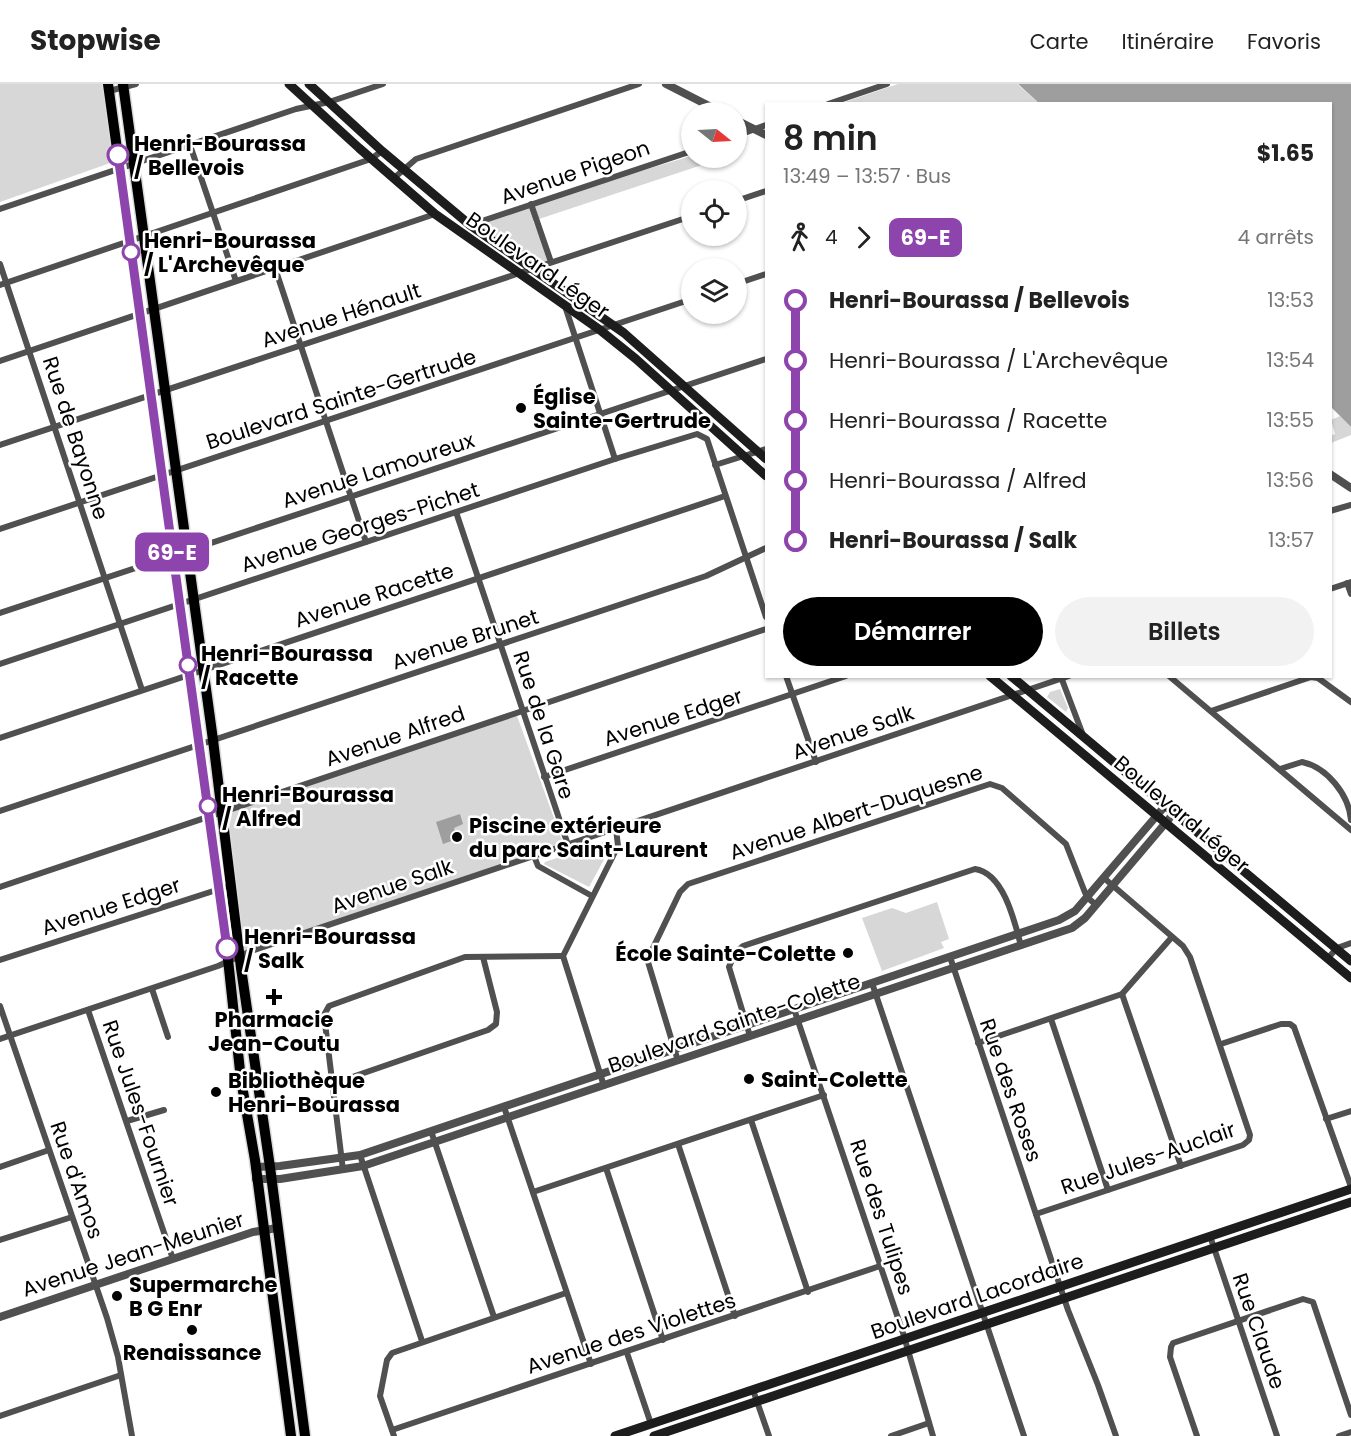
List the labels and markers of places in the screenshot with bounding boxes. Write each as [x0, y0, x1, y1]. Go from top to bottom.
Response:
place label: Henri-Bourassa / Bellevois [134, 129, 306, 182]
marker: Henri-Bourassa / Bellevois [107, 144, 129, 166]
place label: Henri-Bourassa / L'Archevêque [144, 226, 316, 279]
marker: Henri-Bourassa / L'Archevêque [122, 243, 140, 261]
place label: Église Sainte-Gertrude [533, 382, 711, 435]
marker: Église Sainte-Gertrude [514, 401, 528, 415]
place label: Henri-Bourassa / Racette [201, 639, 373, 692]
marker: Henri-Bourassa / Racette [179, 656, 197, 674]
place label: Henri-Bourassa / Alfred [222, 780, 394, 833]
marker: Henri-Bourassa / Alfred [199, 797, 217, 815]
place label: Piscine extérieure du parc Saint-Laurent [469, 811, 708, 864]
marker: Piscine extérieure du parc Saint-Laurent [450, 830, 464, 844]
place label: Henri-Bourassa / Salk [244, 922, 416, 975]
marker: Henri-Bourassa / Salk [216, 937, 238, 959]
place label: École Sainte-Colette [615, 939, 836, 968]
marker: École Sainte-Colette [841, 946, 855, 960]
marker: Pharmacie Jean-Coutu [267, 990, 281, 1004]
place label: Pharmacie Jean-Coutu [208, 1005, 340, 1058]
place label: Saint-Colette [761, 1065, 908, 1094]
place label: Bibliothèque Henri-Bourassa [228, 1066, 400, 1119]
marker: Saint-Colette [742, 1072, 756, 1086]
marker: Bibliothèque Henri-Bourassa [209, 1085, 223, 1099]
place label: Supermarche B G Enr [129, 1270, 278, 1323]
marker: Supermarche B G Enr [110, 1289, 124, 1303]
marker: Renaissance [185, 1323, 199, 1337]
place label: Renaissance [123, 1338, 261, 1367]

